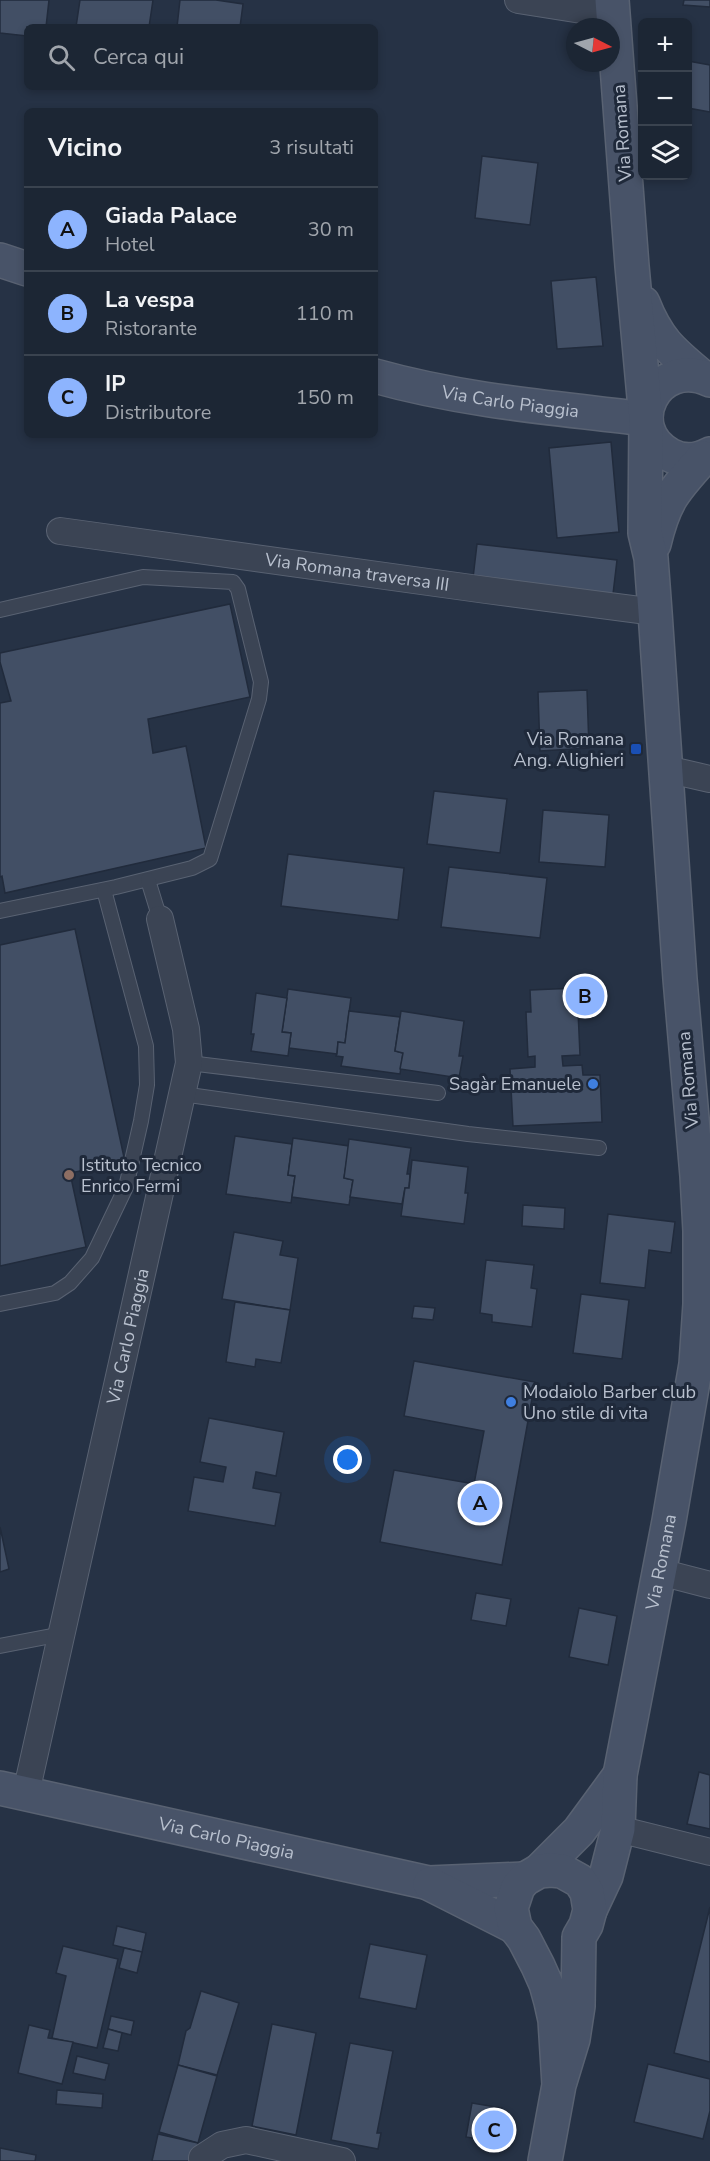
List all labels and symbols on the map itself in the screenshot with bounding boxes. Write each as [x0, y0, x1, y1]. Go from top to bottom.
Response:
north arrow [566, 18, 620, 72]
street label: Via Romana [607, 84, 637, 183]
street label: Via Carlo Piaggia [439, 380, 580, 423]
street label: Via Romana traversa III [262, 547, 451, 597]
place label: Via Romana Ang. Alighieri [514, 727, 624, 772]
marker: Via Romana Ang. Alighieri [629, 742, 643, 756]
pin: B [566, 974, 604, 1018]
street label: Via Romana [672, 1030, 704, 1131]
place label: Sagàr Emanuele [449, 1072, 581, 1096]
marker: Sagàr Emanuele [586, 1077, 600, 1091]
place label: Istituto Tecnico Enrico Fermi [81, 1153, 202, 1198]
marker: Istituto Tecnico Enrico Fermi [62, 1168, 76, 1182]
street label: Via Carlo Piaggia [101, 1266, 155, 1407]
place label: Modaiolo Barber club Uno stile di vita [523, 1380, 696, 1425]
marker: Modaiolo Barber club Uno stile di vita [504, 1395, 518, 1409]
your location [333, 1445, 362, 1474]
pin: A [460, 1480, 500, 1526]
street label: Via Romana [640, 1512, 682, 1613]
street label: Via Carlo Piaggia [155, 1811, 297, 1865]
pin: C [474, 2108, 514, 2152]

